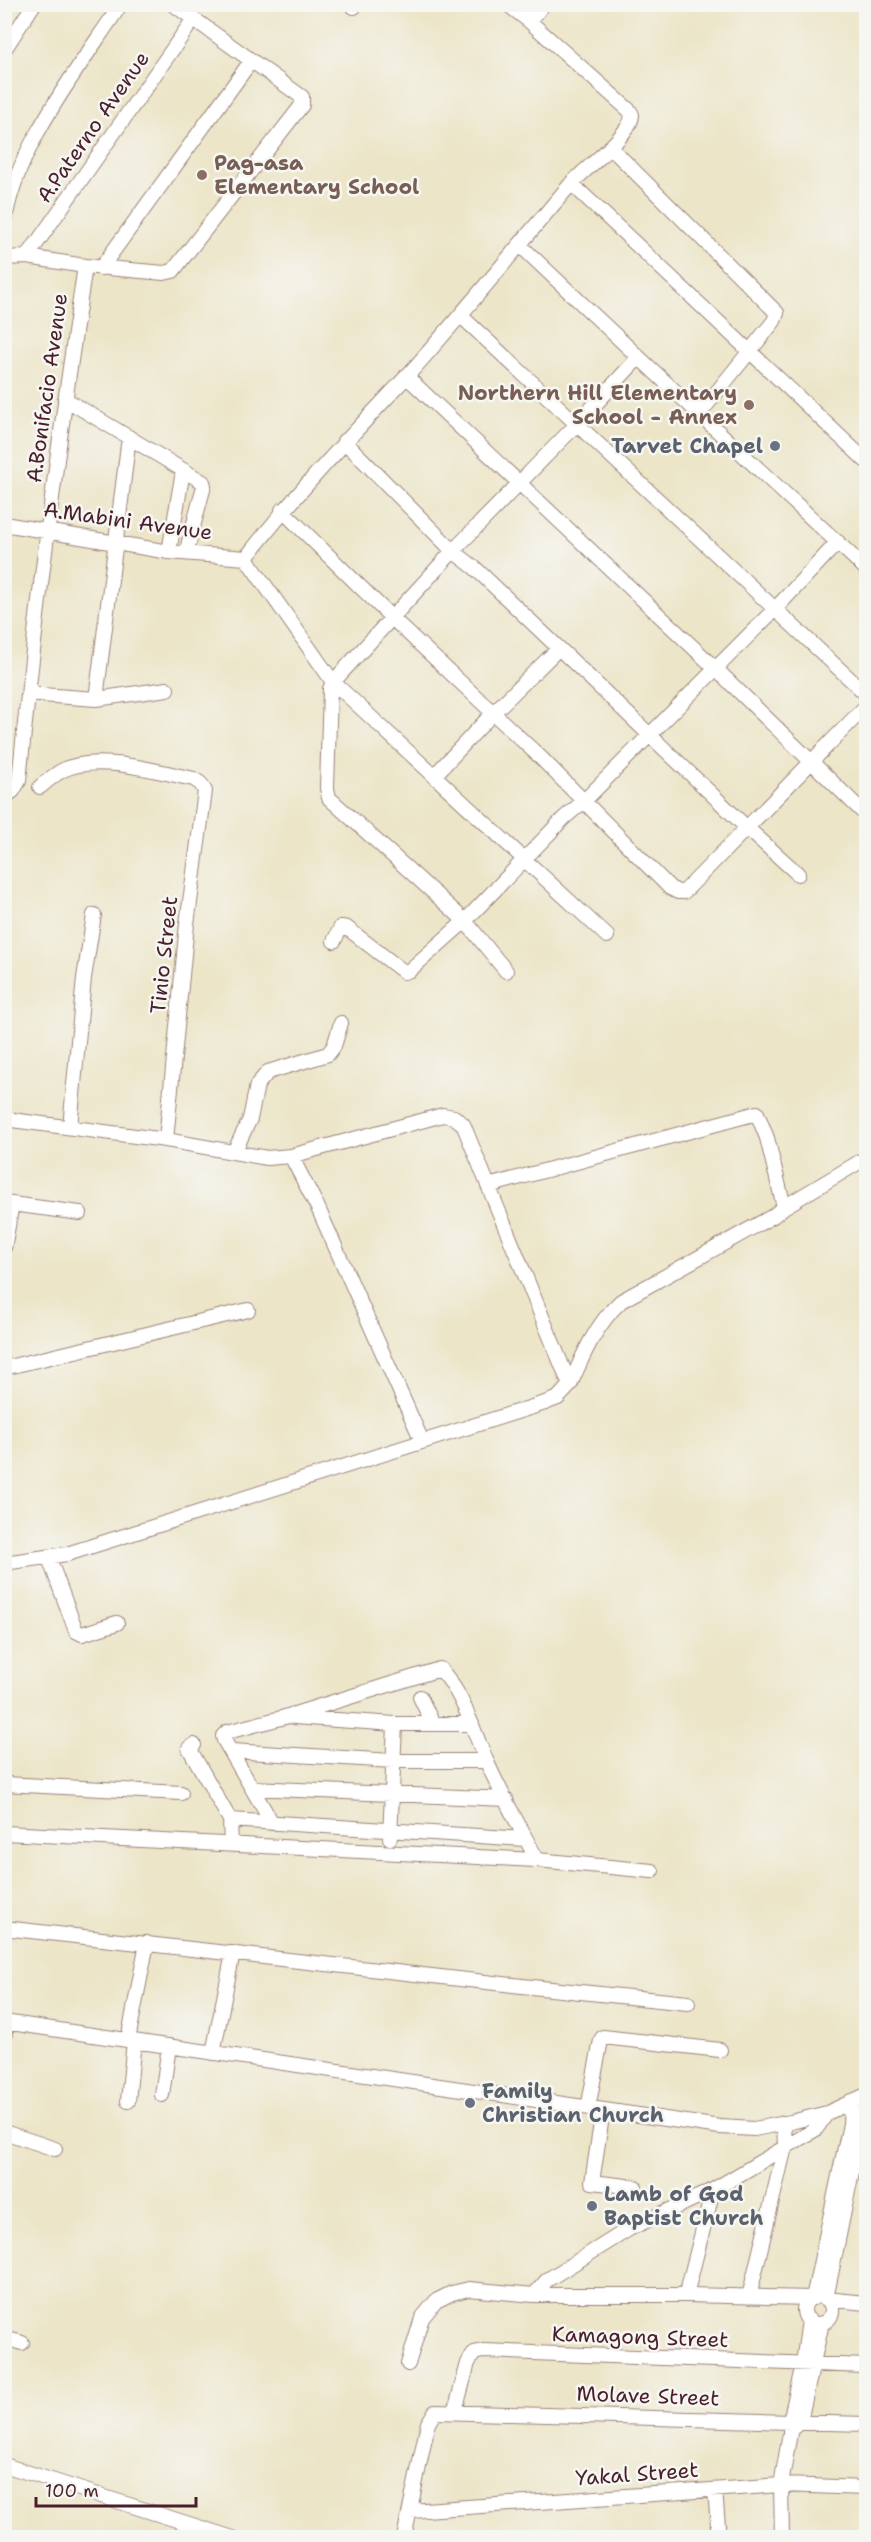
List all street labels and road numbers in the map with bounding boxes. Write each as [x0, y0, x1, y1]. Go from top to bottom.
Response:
street label: A.Paterno Avenue [30, 46, 156, 208]
street label: A.Bonifacio Avenue [20, 291, 74, 485]
street label: A.Mabini Avenue [42, 495, 214, 547]
street label: Tinio Street [144, 895, 184, 1015]
street label: Kamagong Street [551, 2320, 729, 2354]
street label: Molave Street [576, 2380, 720, 2412]
street label: Yakal Street [575, 2456, 699, 2492]

